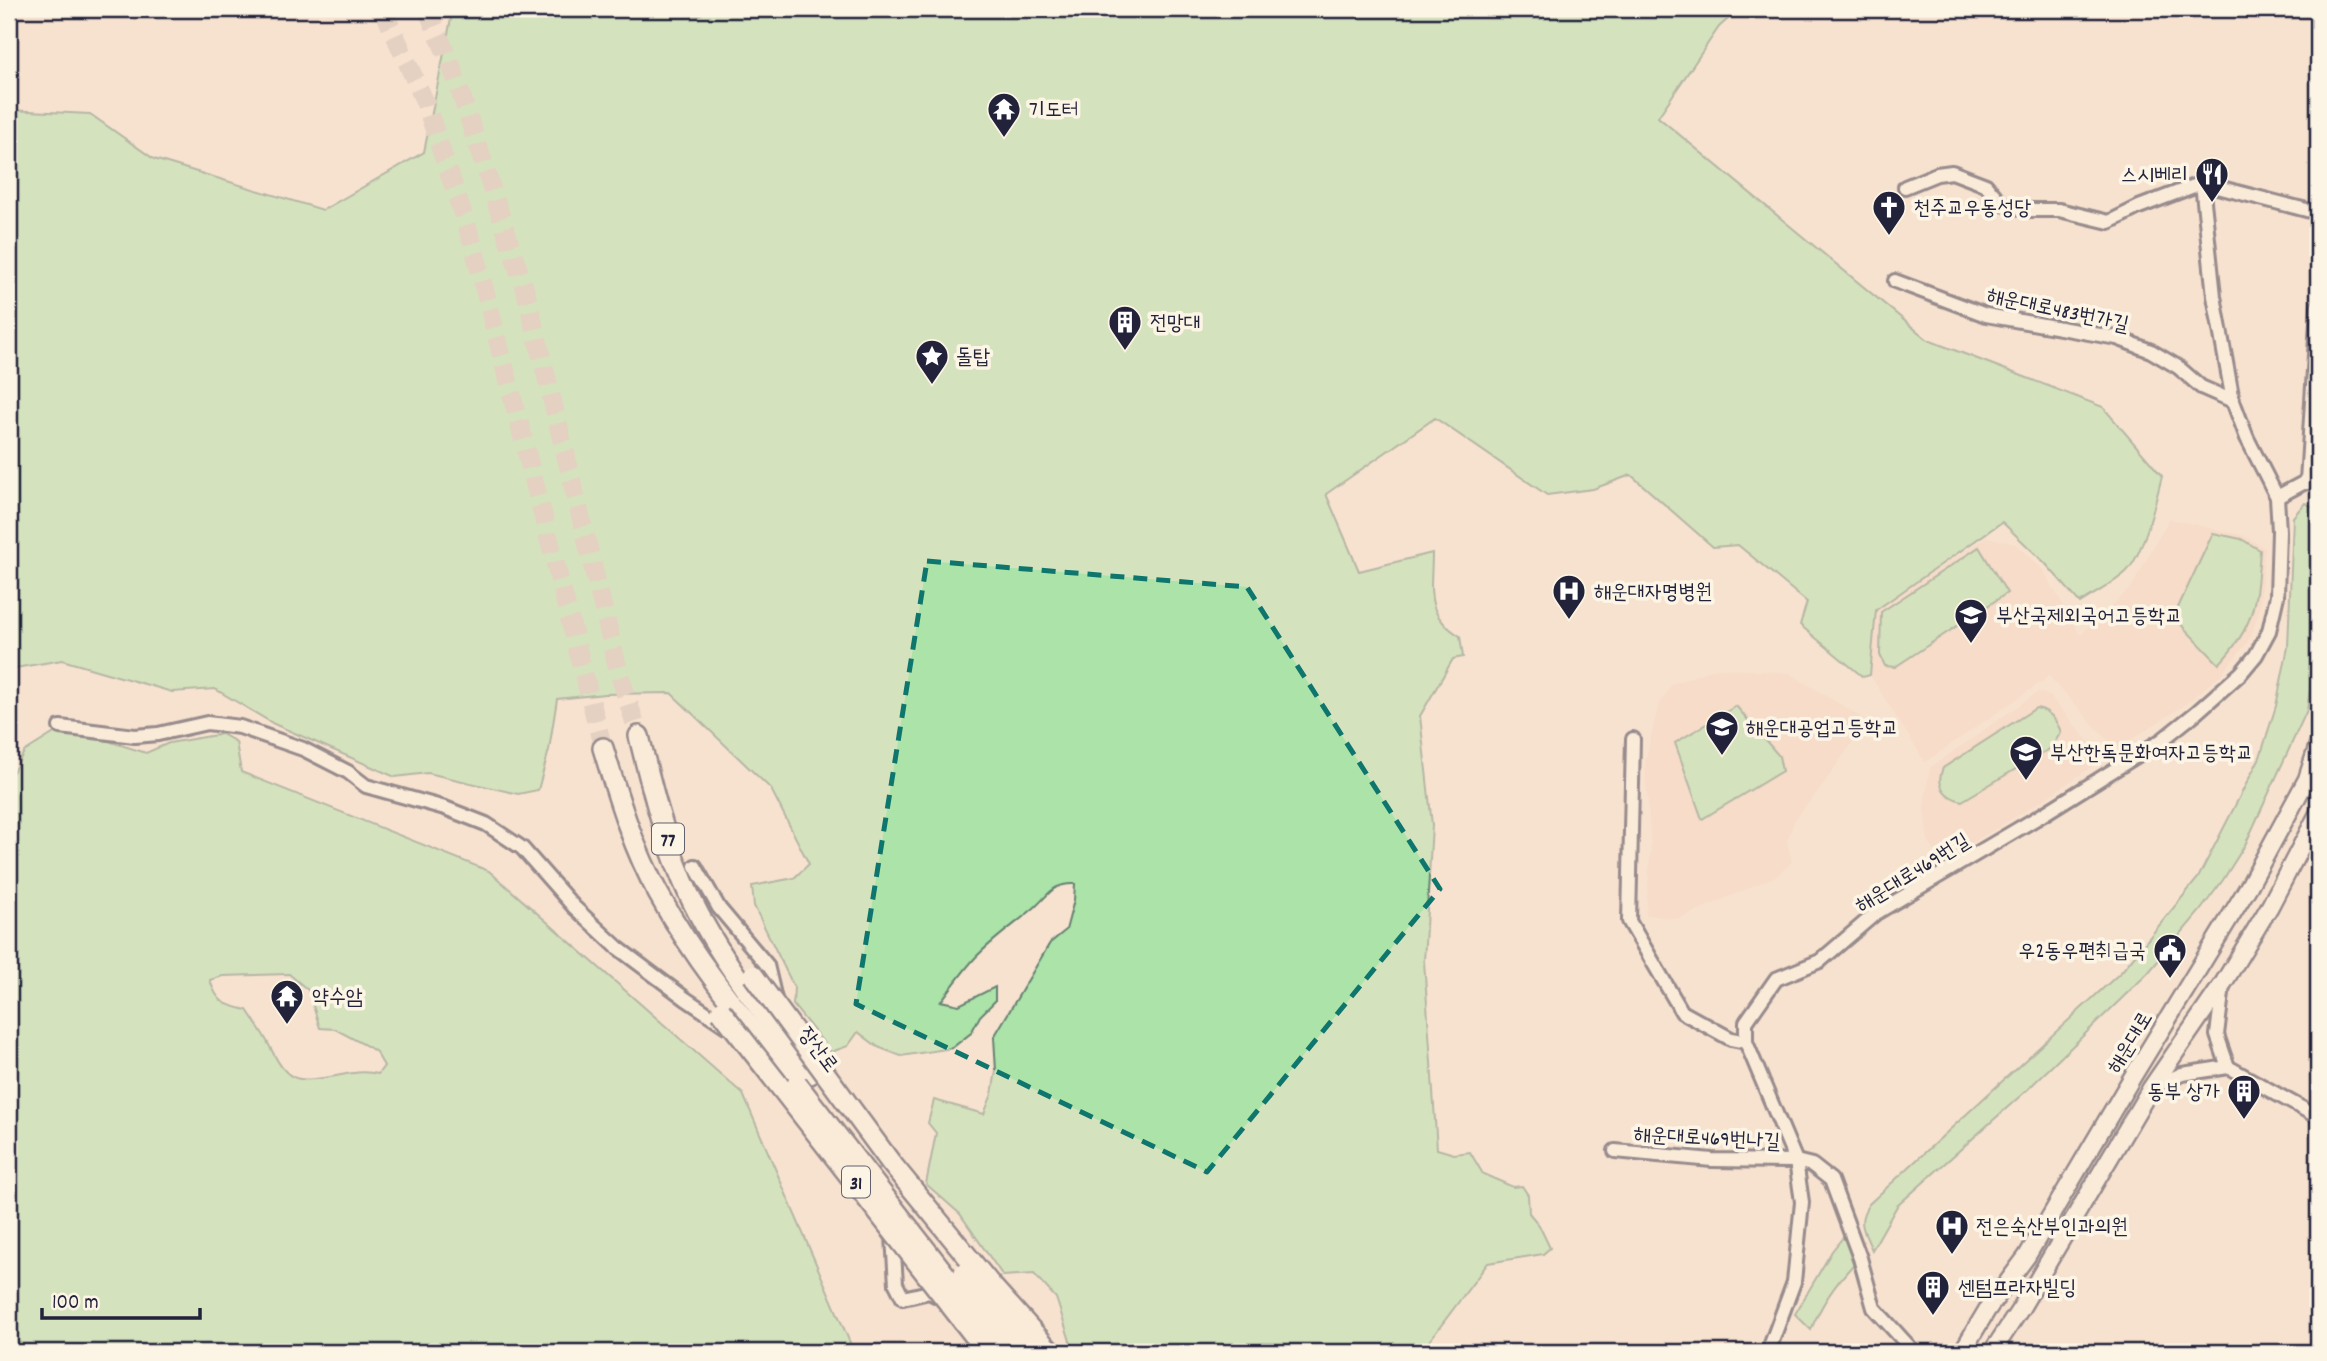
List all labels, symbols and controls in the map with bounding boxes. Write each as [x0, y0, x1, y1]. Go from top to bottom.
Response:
temple icon: 기도터 [985, 90, 1023, 139]
place label: 기도터 [1028, 97, 1079, 127]
restaurant icon: 스시베리 [2193, 155, 2231, 204]
place label: 스시베리 [2120, 162, 2188, 192]
church icon: 천주교우동성당 [1870, 188, 1908, 237]
place label: 천주교우동성당 [1913, 195, 2031, 225]
street label: 해운대로483번가길 [1983, 282, 2131, 342]
building icon: 전망대 [1106, 303, 1144, 352]
place label: 전망대 [1150, 310, 1201, 340]
place icon: 돌탑 [913, 337, 951, 386]
place label: 돌탑 [956, 344, 990, 374]
hospital icon: 해운대자명병원 [1550, 572, 1588, 621]
place label: 해운대자명병원 [1594, 579, 1712, 609]
school or university icon: 부산국제외국어고등학교 [1952, 596, 1990, 645]
place label: 부산국제외국어고등학교 [1996, 603, 2182, 633]
school or university icon: 해운대공업고등학교 [1703, 708, 1741, 757]
place label: 해운대공업고등학교 [1746, 715, 1898, 745]
school or university icon: 부산한독문화여자고등학교 [2007, 733, 2045, 782]
place label: 부산한독문화여자고등학교 [2050, 740, 2253, 770]
road number: 77 [652, 824, 684, 854]
street label: 해운대로469번길 [1851, 827, 1977, 922]
public building icon: 우2동우편취급국 [2151, 931, 2189, 980]
place label: 우2동우편취급국 [2019, 938, 2146, 968]
temple icon: 약수암 [268, 977, 306, 1026]
place label: 약수암 [312, 984, 363, 1014]
street label: 해운대로 [2101, 1007, 2162, 1080]
street label: 장산로 [789, 1022, 844, 1080]
building icon: 동부 상가 [2225, 1072, 2263, 1121]
place label: 동부 상가 [2148, 1079, 2220, 1109]
street label: 해운대로469번나길 [1633, 1121, 1781, 1159]
road number: 31 [842, 1166, 870, 1198]
hospital icon: 전은숙산부인과의원 [1933, 1207, 1971, 1256]
place label: 전은숙산부인과의원 [1976, 1214, 2128, 1244]
building icon: 센텀프라자빌딩 [1914, 1268, 1952, 1317]
place label: 센텀프라자빌딩 [1958, 1275, 2076, 1305]
scale bar [42, 1277, 200, 1321]
text: 100 m [52, 1289, 99, 1319]

